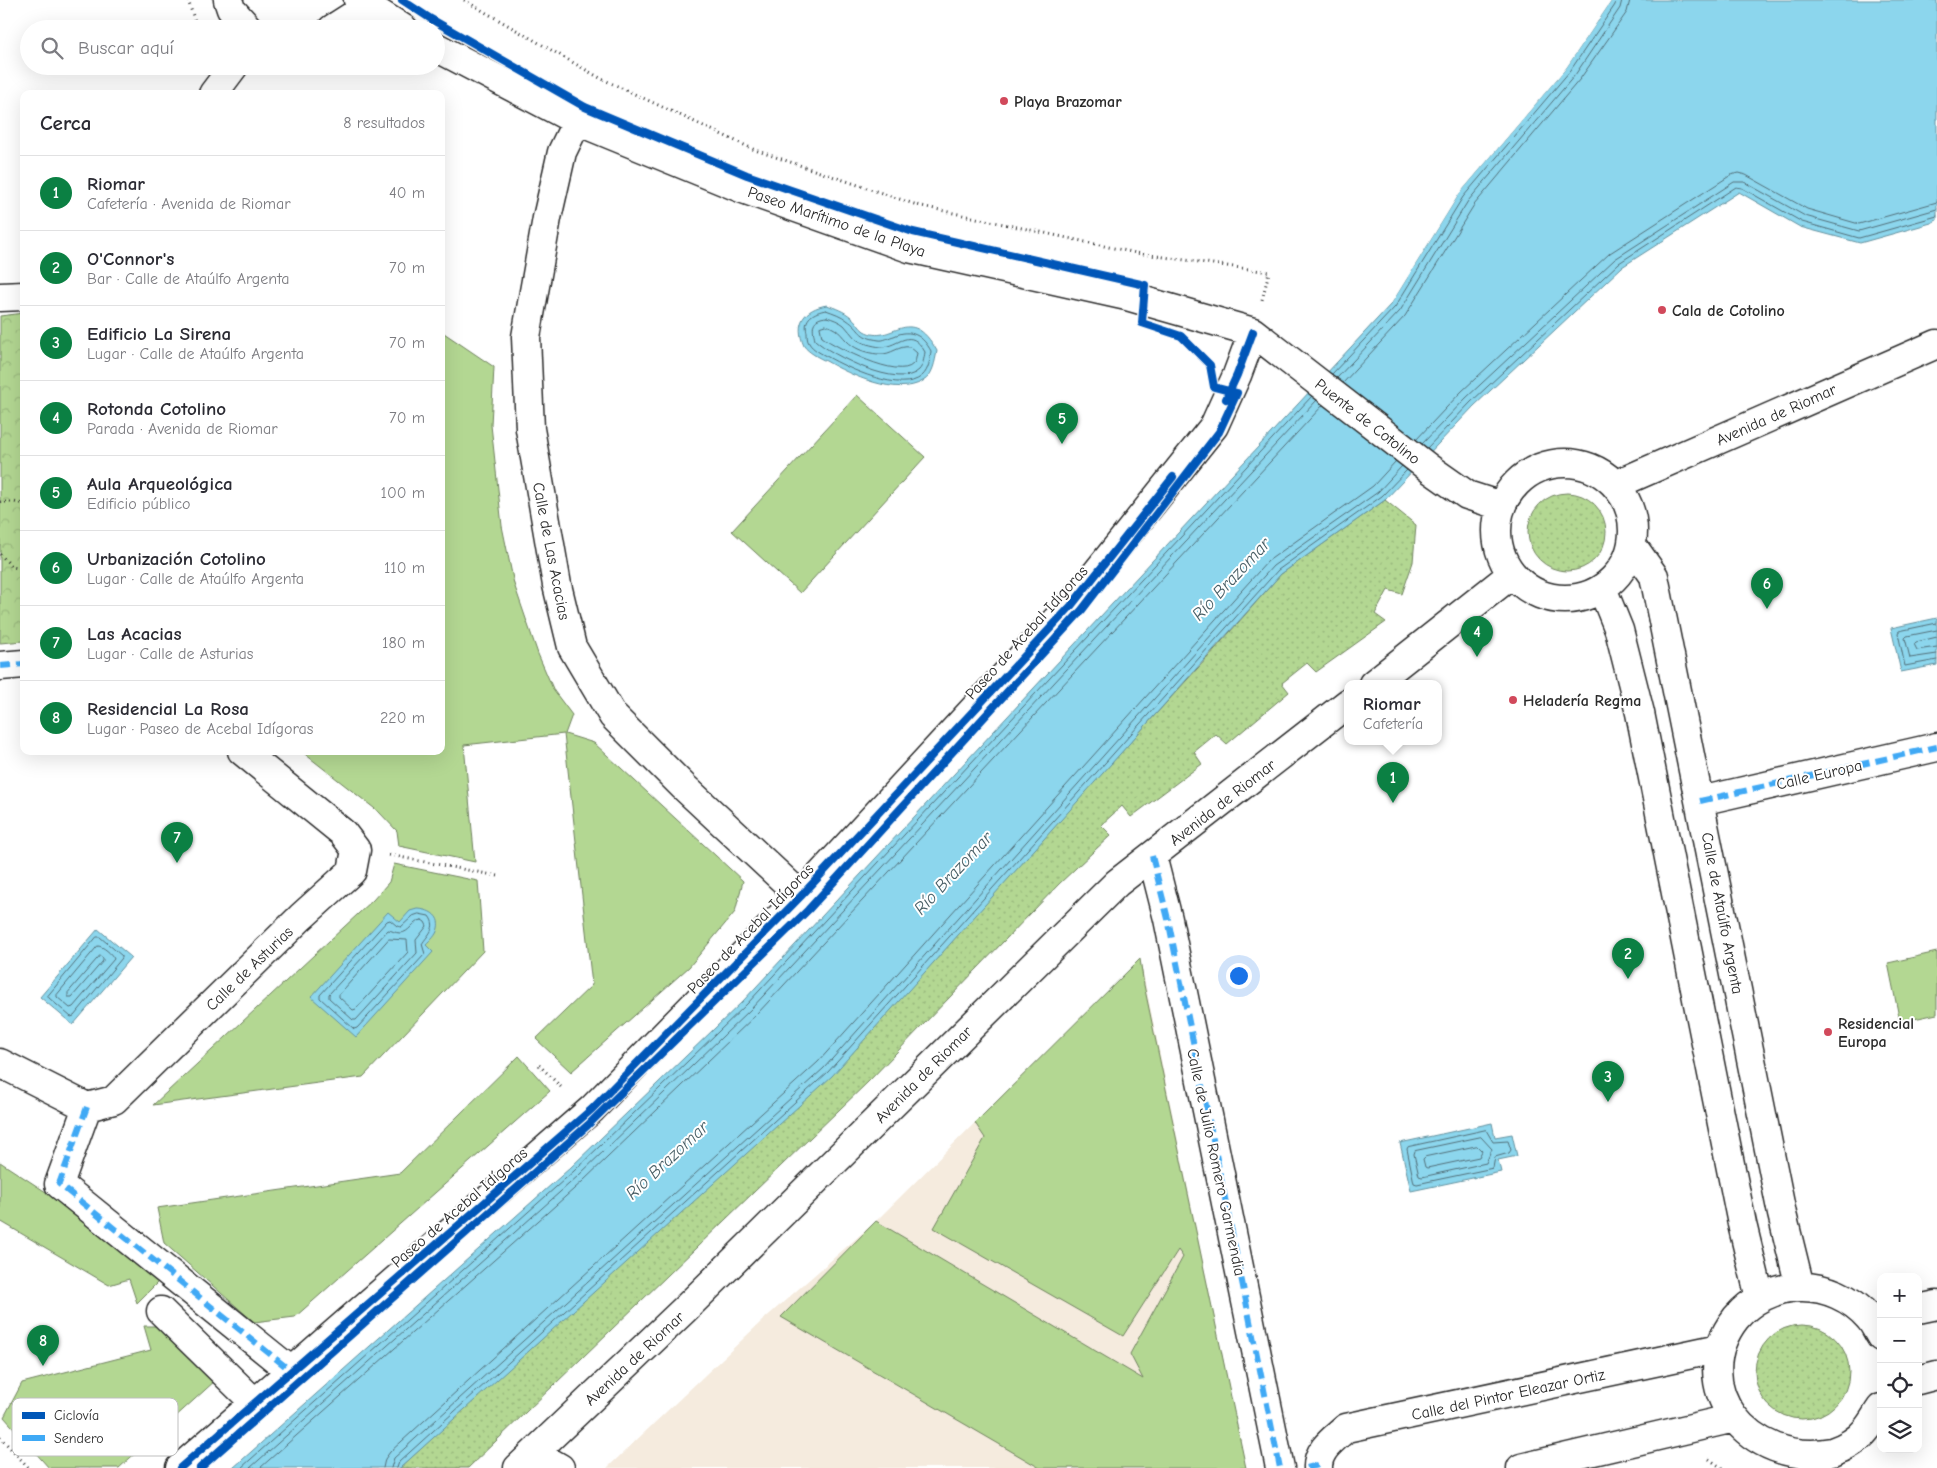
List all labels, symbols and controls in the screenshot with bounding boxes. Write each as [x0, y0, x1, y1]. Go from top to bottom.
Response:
search box [20, 20, 445, 75]
icon: search [38, 34, 66, 62]
text: Buscar aquí [78, 37, 174, 59]
place label: Playa Brazomar [1014, 93, 1122, 111]
marker: Playa Brazomar [998, 95, 1010, 107]
text: Cerca [40, 111, 91, 135]
text: 8 resultados [343, 114, 425, 132]
text: Riomar [87, 173, 145, 195]
street label: Paseo Marítimo de la Playa [745, 183, 928, 261]
text: 1 [53, 184, 59, 202]
text: 40 m [389, 184, 425, 202]
text: Cafetería · Avenida de Riomar [87, 195, 291, 213]
text: O'Connor's [87, 248, 174, 270]
text: 2 [52, 259, 60, 277]
text: 70 m [389, 259, 425, 277]
text: Bar · Calle de Ataúlfo Argenta [87, 270, 290, 288]
place label: Cala de Cotolino [1672, 302, 1785, 320]
marker: Cala de Cotolino [1656, 304, 1668, 316]
text: Edificio La Sirena [87, 323, 231, 345]
text: 3 [52, 334, 60, 352]
text: 70 m [389, 334, 425, 352]
text: Lugar · Calle de Ataúlfo Argenta [87, 345, 304, 363]
street label: Puente de Cotolino [1311, 375, 1424, 468]
street label: Avenida de Riomar [1714, 380, 1840, 449]
text: Rotonda Cotolino [87, 398, 226, 420]
pin: 5 [1046, 403, 1078, 444]
text: 4 [52, 409, 60, 427]
text: 70 m [389, 409, 425, 427]
text: Parada · Avenida de Riomar [87, 420, 278, 438]
text: Aula Arqueológica [87, 473, 233, 495]
street label: Calle de Las Acacias [529, 481, 573, 622]
text: 5 [52, 484, 60, 502]
text: 100 m [381, 484, 425, 502]
text: Edificio público [87, 495, 191, 513]
water label: Río Brazomar [1188, 533, 1276, 625]
text: Urbanización Cotolino [87, 548, 266, 570]
text: 6 [52, 559, 60, 577]
text: 110 m [384, 559, 425, 577]
street label: Paseo de Acebal Idígoras [962, 562, 1092, 703]
pin: 6 [1751, 568, 1783, 609]
text: Lugar · Calle de Ataúlfo Argenta [87, 570, 304, 588]
pin: 4 [1461, 616, 1493, 657]
text: Las Acacias [87, 623, 182, 645]
text: 7 [52, 634, 60, 652]
text: 180 m [382, 634, 425, 652]
text: Lugar · Calle de Asturias [87, 645, 253, 663]
popup [1344, 680, 1442, 745]
place label: Heladería Regma [1523, 692, 1641, 710]
text: Riomar [1363, 693, 1421, 715]
marker: Heladería Regma [1507, 694, 1519, 706]
text: Residencial La Rosa [87, 698, 249, 720]
text: 8 [52, 709, 60, 727]
text: 220 m [380, 709, 425, 727]
text: Cafetería [1363, 715, 1423, 733]
text: Lugar · Paseo de Acebal Idígoras [87, 720, 313, 738]
street label: Avenida de Riomar [1166, 755, 1280, 850]
street label: Calle Europa [1775, 756, 1864, 794]
pin: 1 [1377, 762, 1409, 803]
pin: 7 [161, 822, 193, 863]
water label: Río Brazomar [910, 827, 998, 919]
street label: Calle de Ataúlfo Argenta [1697, 831, 1747, 996]
street label: Paseo de Acebal Idígoras [684, 860, 818, 997]
street label: Calle de Asturias [202, 922, 297, 1015]
pin: 2 [1612, 938, 1644, 979]
your location [1226, 963, 1252, 989]
place label: Residencial Europa [1838, 1015, 1914, 1051]
street label: Avenida de Riomar [872, 1022, 976, 1127]
marker: Residencial Europa [1822, 1026, 1834, 1038]
street label: Calle de Julio Romero Garmendia [1183, 1047, 1249, 1278]
pin: 3 [1592, 1061, 1624, 1102]
water label: Río Brazomar [622, 1116, 714, 1204]
street label: Paseo de Acebal Idígoras [388, 1144, 531, 1272]
map controls [1877, 1273, 1922, 1453]
button: + [1877, 1273, 1922, 1318]
street label: Avenida de Riomar [581, 1308, 689, 1409]
button: − [1877, 1318, 1922, 1363]
pin: 8 [27, 1325, 59, 1366]
button: locate [1877, 1363, 1922, 1408]
street label: Calle del Pintor Eleazar Ortiz [1410, 1366, 1607, 1424]
legend [12, 1398, 178, 1456]
text: Ciclovía [54, 1407, 99, 1424]
button: layers [1877, 1408, 1922, 1453]
text: Sendero [54, 1430, 104, 1447]

